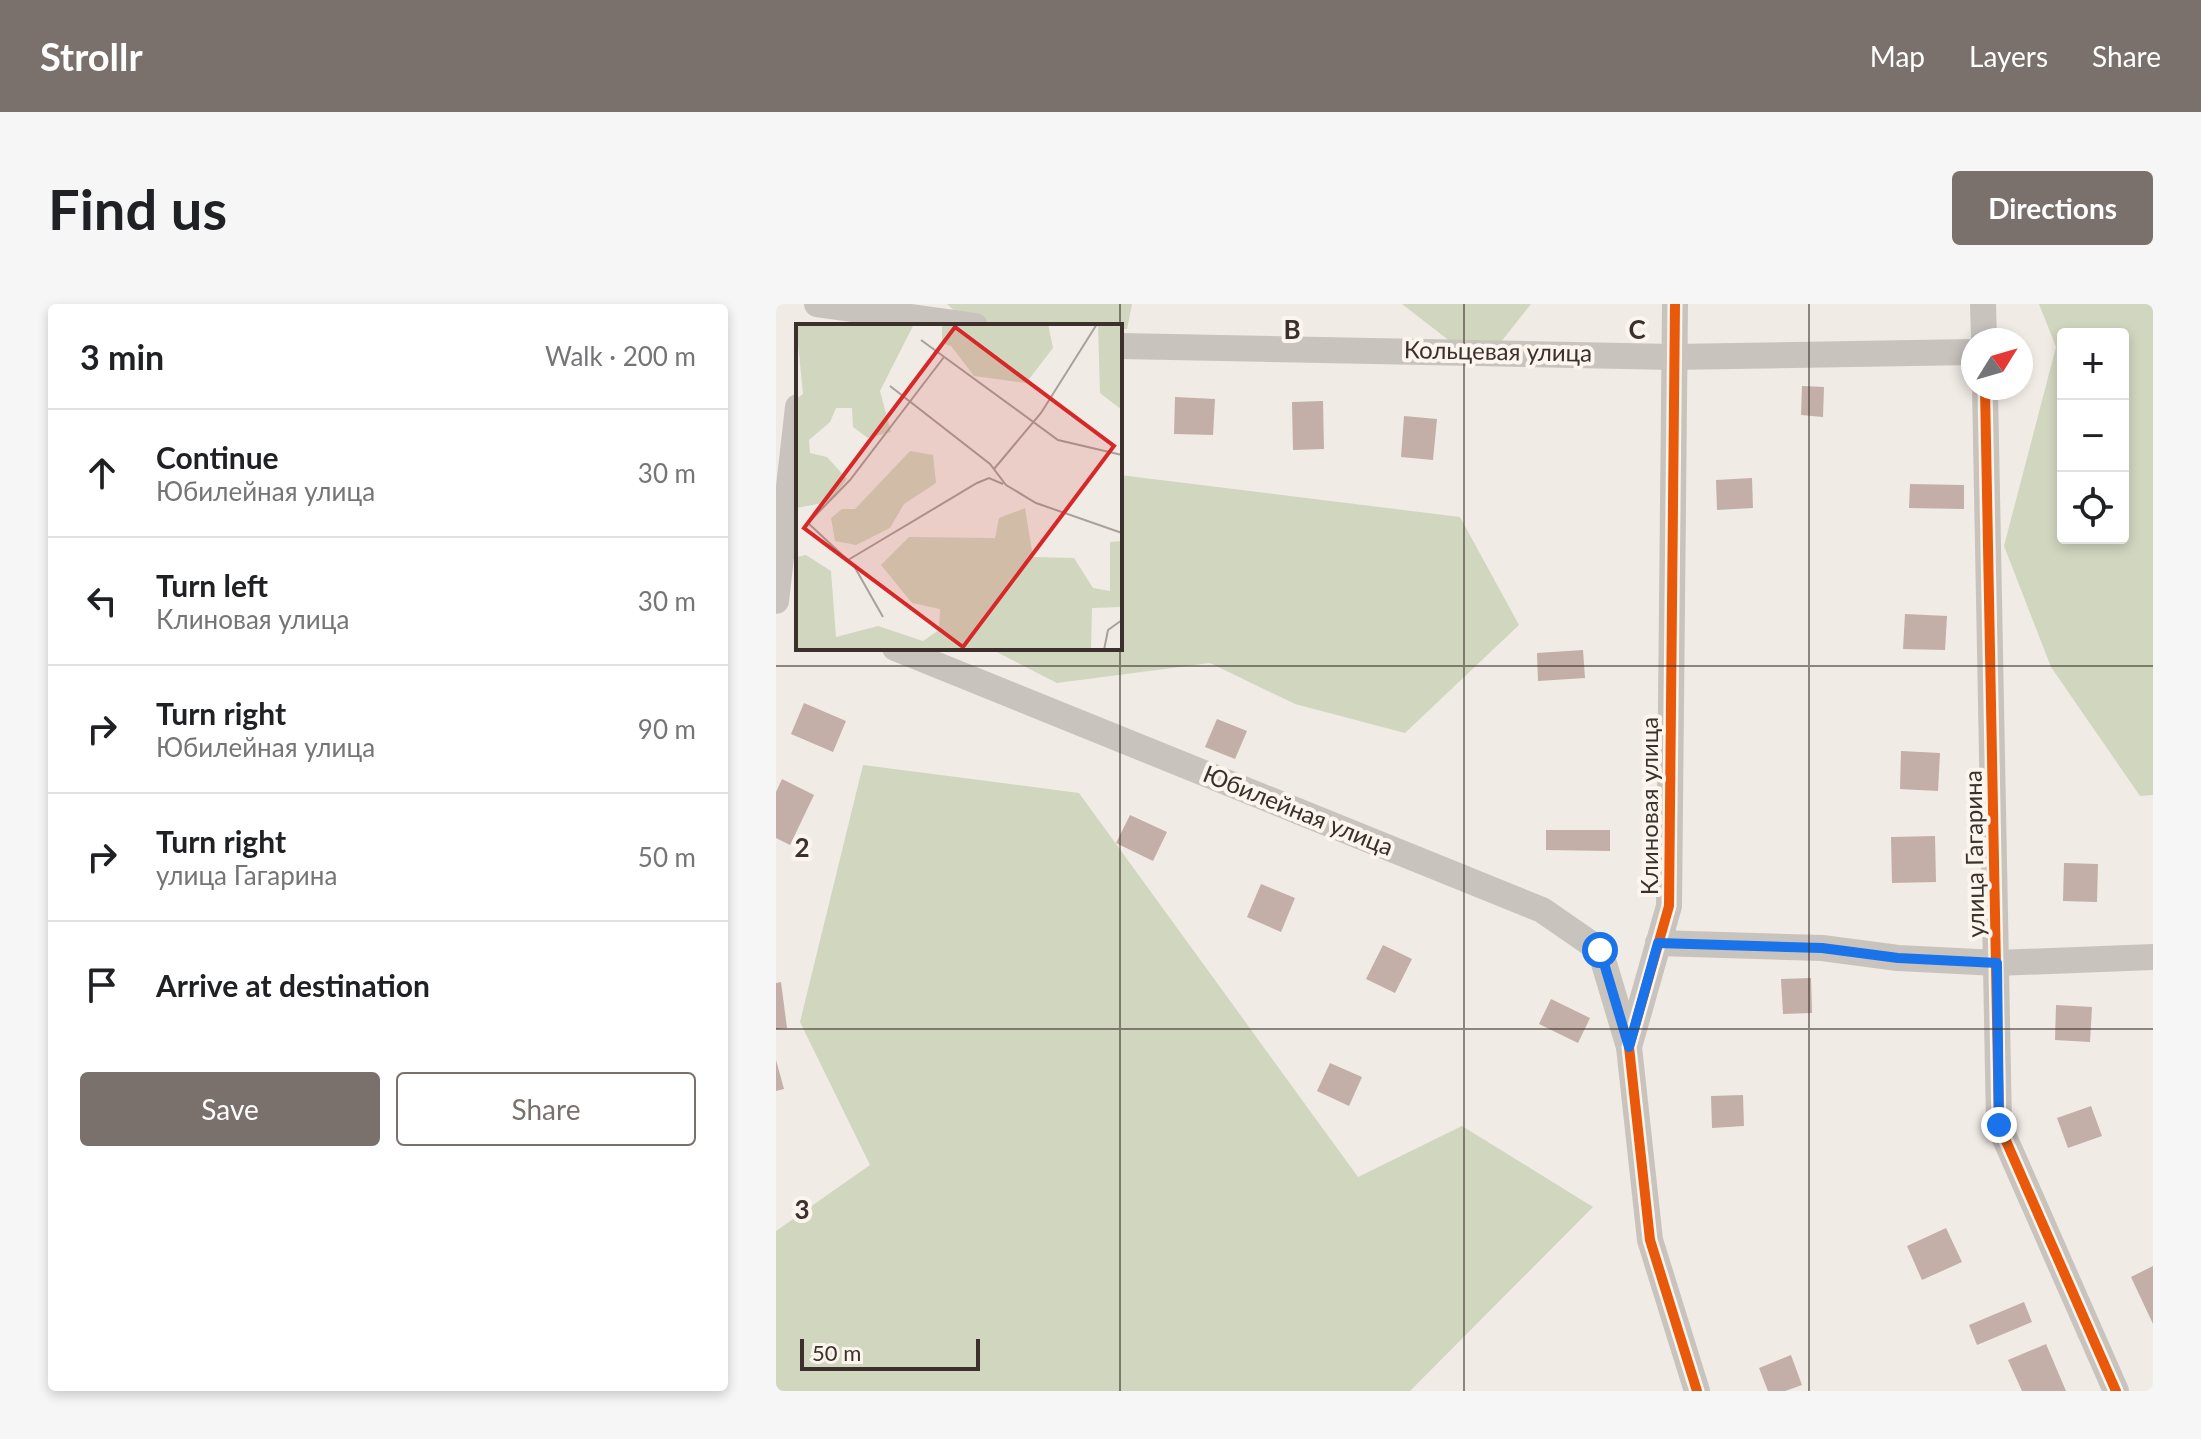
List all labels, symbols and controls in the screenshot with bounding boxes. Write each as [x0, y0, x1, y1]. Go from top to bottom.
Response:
text: Strollr [40, 33, 143, 79]
text: Map [1870, 39, 1925, 73]
text: Layers [1969, 39, 2048, 73]
text: Share [2092, 39, 2161, 73]
button: Directions [1952, 171, 2153, 245]
text: Find us [48, 175, 227, 242]
text: B [1283, 313, 1301, 345]
text: C [1628, 313, 1646, 345]
inset map [796, 324, 1122, 650]
north arrow [1961, 328, 2033, 400]
map controls [2057, 328, 2129, 544]
button: + [2057, 328, 2129, 400]
street label: Кольцевая улица [1404, 334, 1592, 367]
text: 3 min [80, 336, 164, 377]
text: Walk · 200 m [545, 340, 696, 372]
button: − [2057, 400, 2129, 472]
text: Continue [156, 439, 279, 475]
icon: ahead [80, 451, 124, 495]
text: 30 m [638, 457, 696, 489]
button: locate [2057, 472, 2129, 544]
text: Юбилейная улица [156, 475, 375, 507]
text: Turn left [156, 567, 268, 603]
icon: left [80, 579, 124, 623]
text: 30 m [638, 585, 696, 617]
text: Клиновая улица [156, 603, 349, 635]
text: Turn right [156, 695, 286, 731]
icon: right [80, 707, 124, 751]
text: 90 m [638, 713, 696, 745]
street label: Клиновая улица [1634, 717, 1663, 895]
text: Юбилейная улица [156, 731, 375, 763]
street label: Юбилейная улица [1199, 758, 1398, 861]
street label: улица Гагарина [1958, 770, 1989, 938]
text: Turn right [156, 823, 286, 859]
text: 2 [794, 831, 810, 863]
icon: right [80, 835, 124, 879]
text: 50 m [638, 841, 696, 873]
text: улица Гагарина [156, 859, 337, 891]
route start [1582, 932, 1618, 968]
icon: arrive [80, 963, 124, 1007]
text: Arrive at destination [156, 967, 430, 1003]
button: Save [80, 1072, 380, 1146]
button: Share [396, 1072, 696, 1146]
route end [1981, 1107, 2017, 1143]
text: 3 [794, 1193, 810, 1225]
scale bar [800, 1335, 980, 1371]
text: 50 m [812, 1339, 861, 1366]

